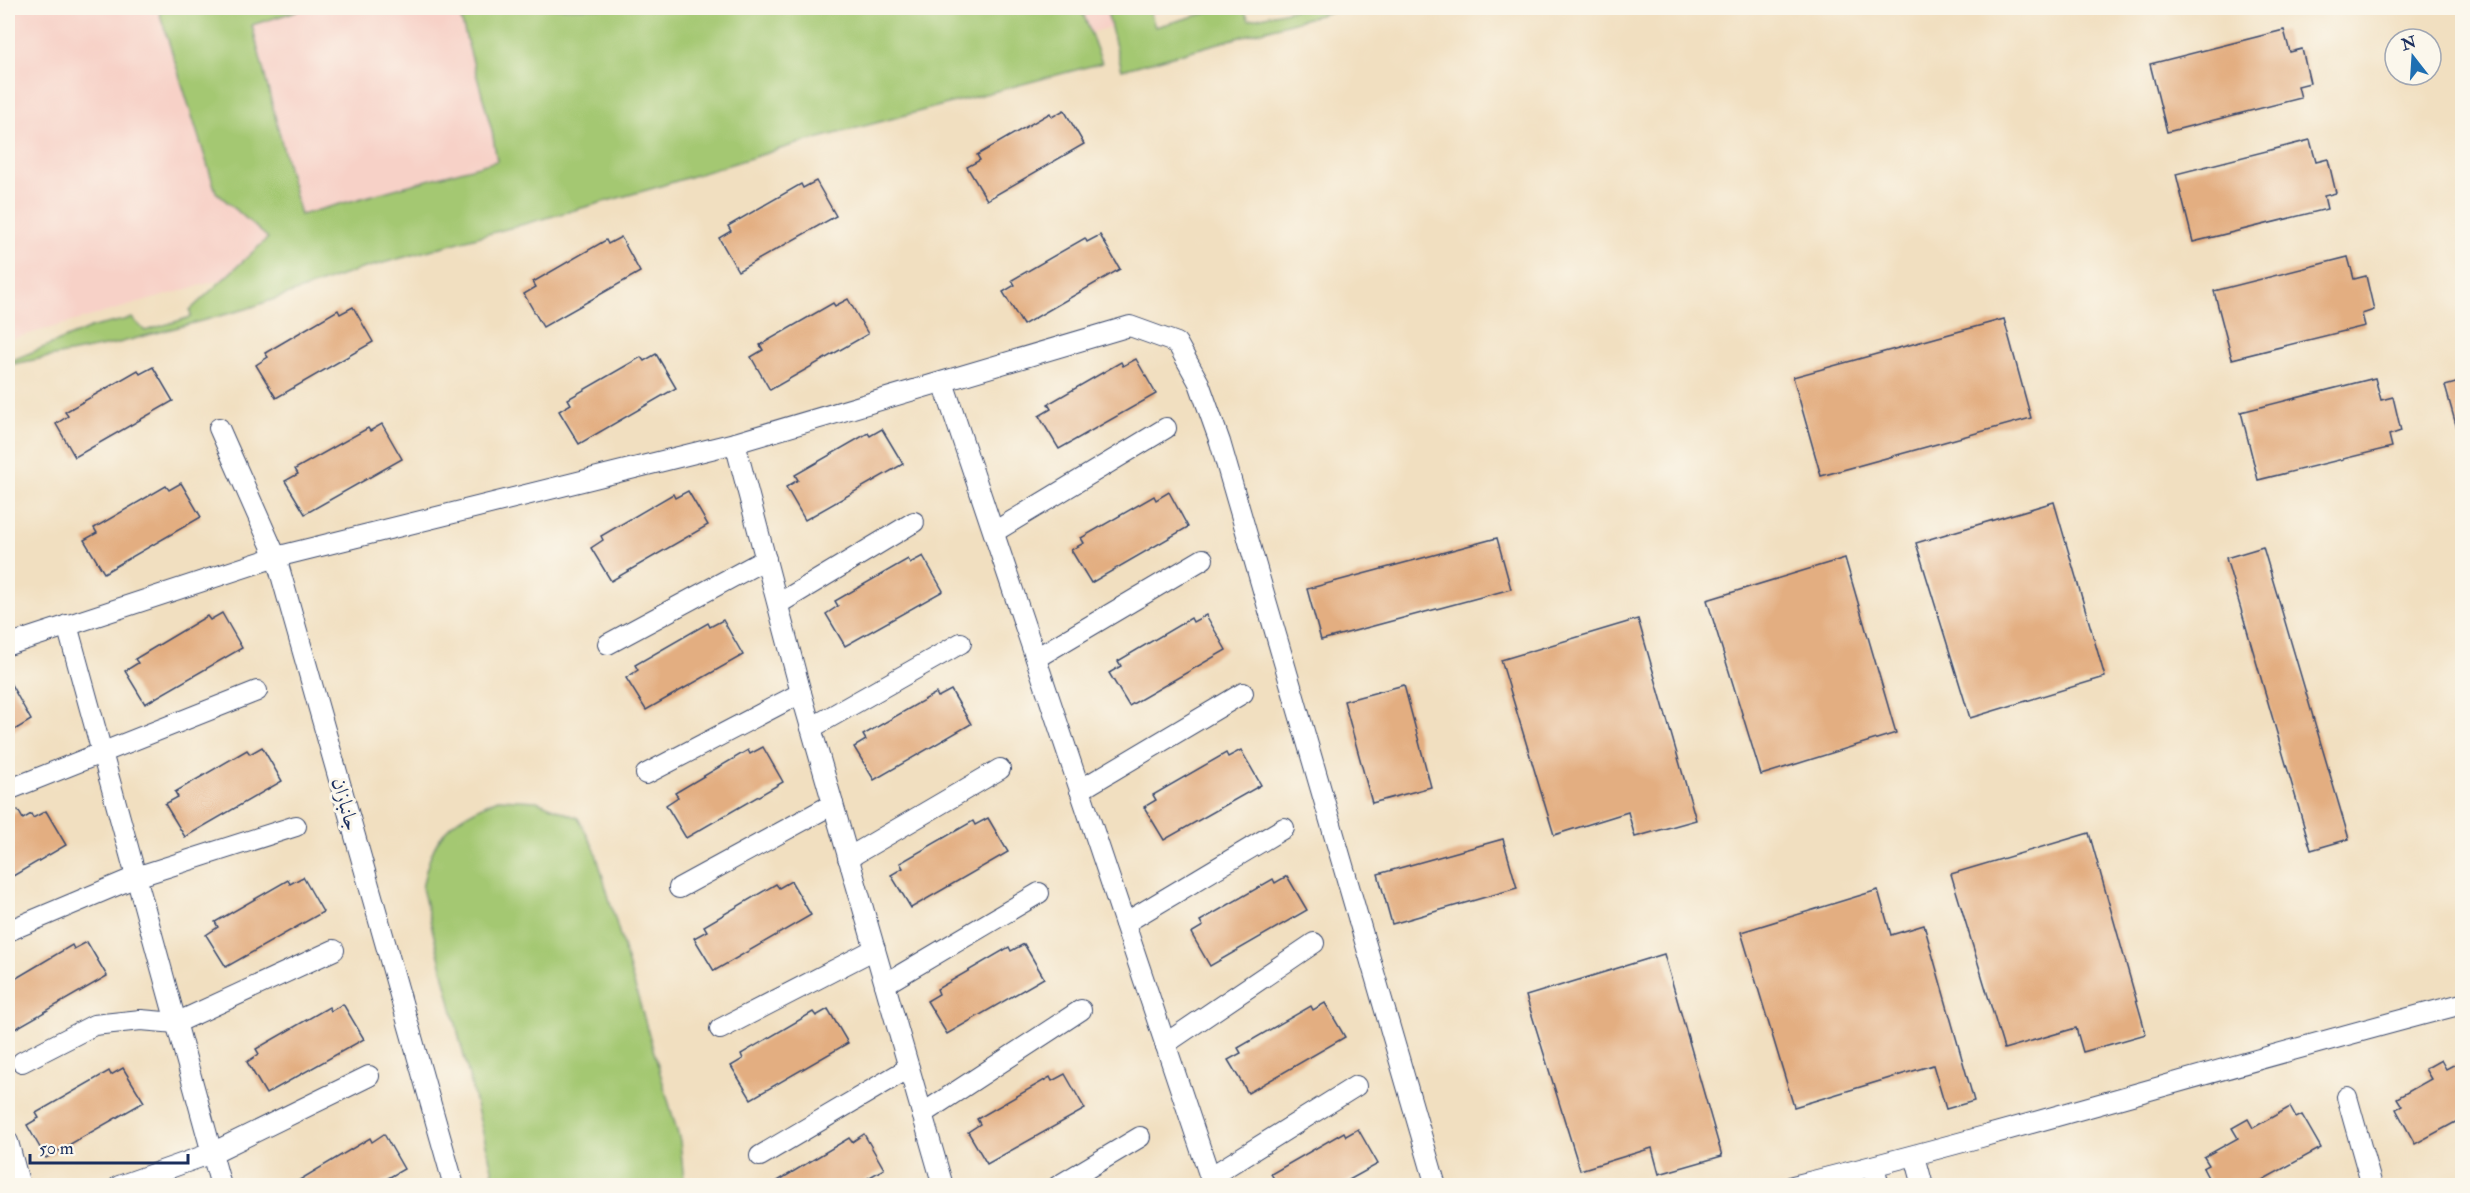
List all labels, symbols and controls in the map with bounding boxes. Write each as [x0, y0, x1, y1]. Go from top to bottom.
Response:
north arrow [2383, 27, 2443, 87]
text: N [2398, 32, 2419, 56]
street label: جانبازان [326, 775, 365, 833]
scale bar [30, 1127, 188, 1165]
text: 50 m [39, 1137, 74, 1160]

